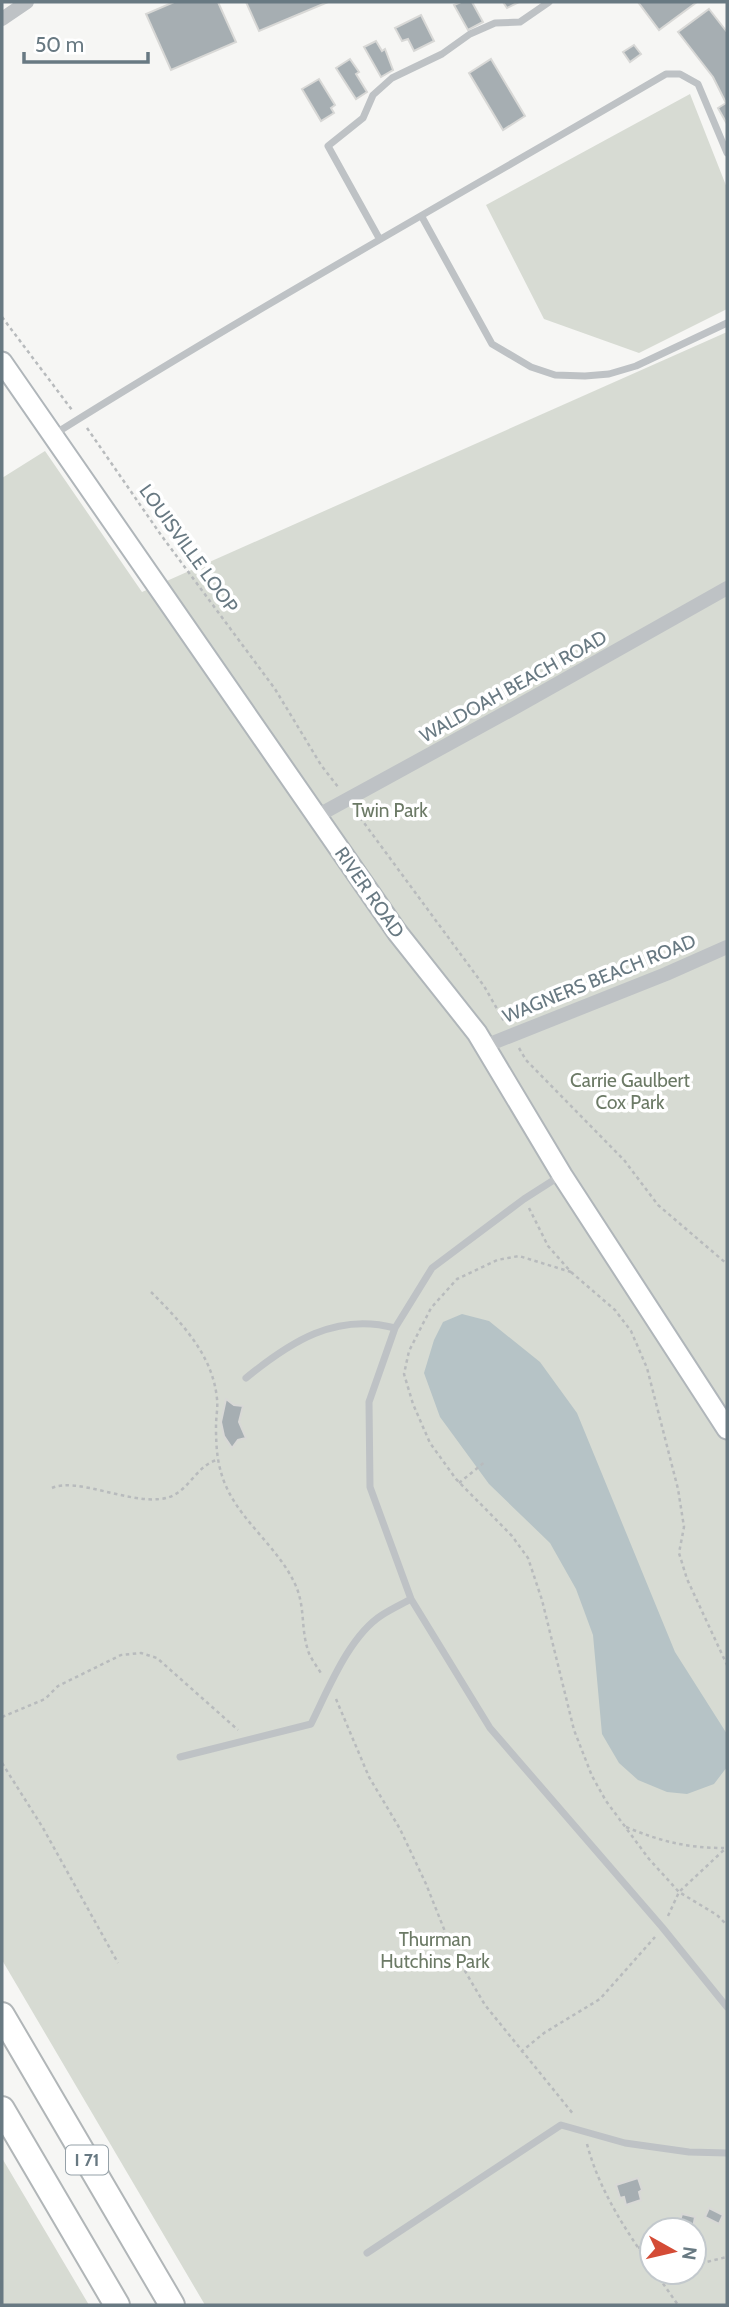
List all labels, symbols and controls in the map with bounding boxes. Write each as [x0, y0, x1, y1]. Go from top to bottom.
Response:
scale bar [24, 21, 149, 65]
text: 50 m [35, 32, 84, 57]
street label: LOUISVILLE LOOP [134, 480, 243, 617]
street label: WALDOAH BEACH ROAD [416, 625, 611, 747]
park label: Twin Park [352, 799, 428, 822]
street label: RIVER ROAD [330, 842, 409, 942]
street label: WAGNERS BEACH ROAD [499, 929, 699, 1028]
park label: Carrie Gaulbert Cox Park [570, 1069, 691, 1114]
park label: Thurman Hutchins Park [380, 1928, 490, 1973]
road number: I 71 [66, 2146, 108, 2174]
north arrow [638, 2216, 708, 2286]
text: N [677, 2245, 702, 2262]

